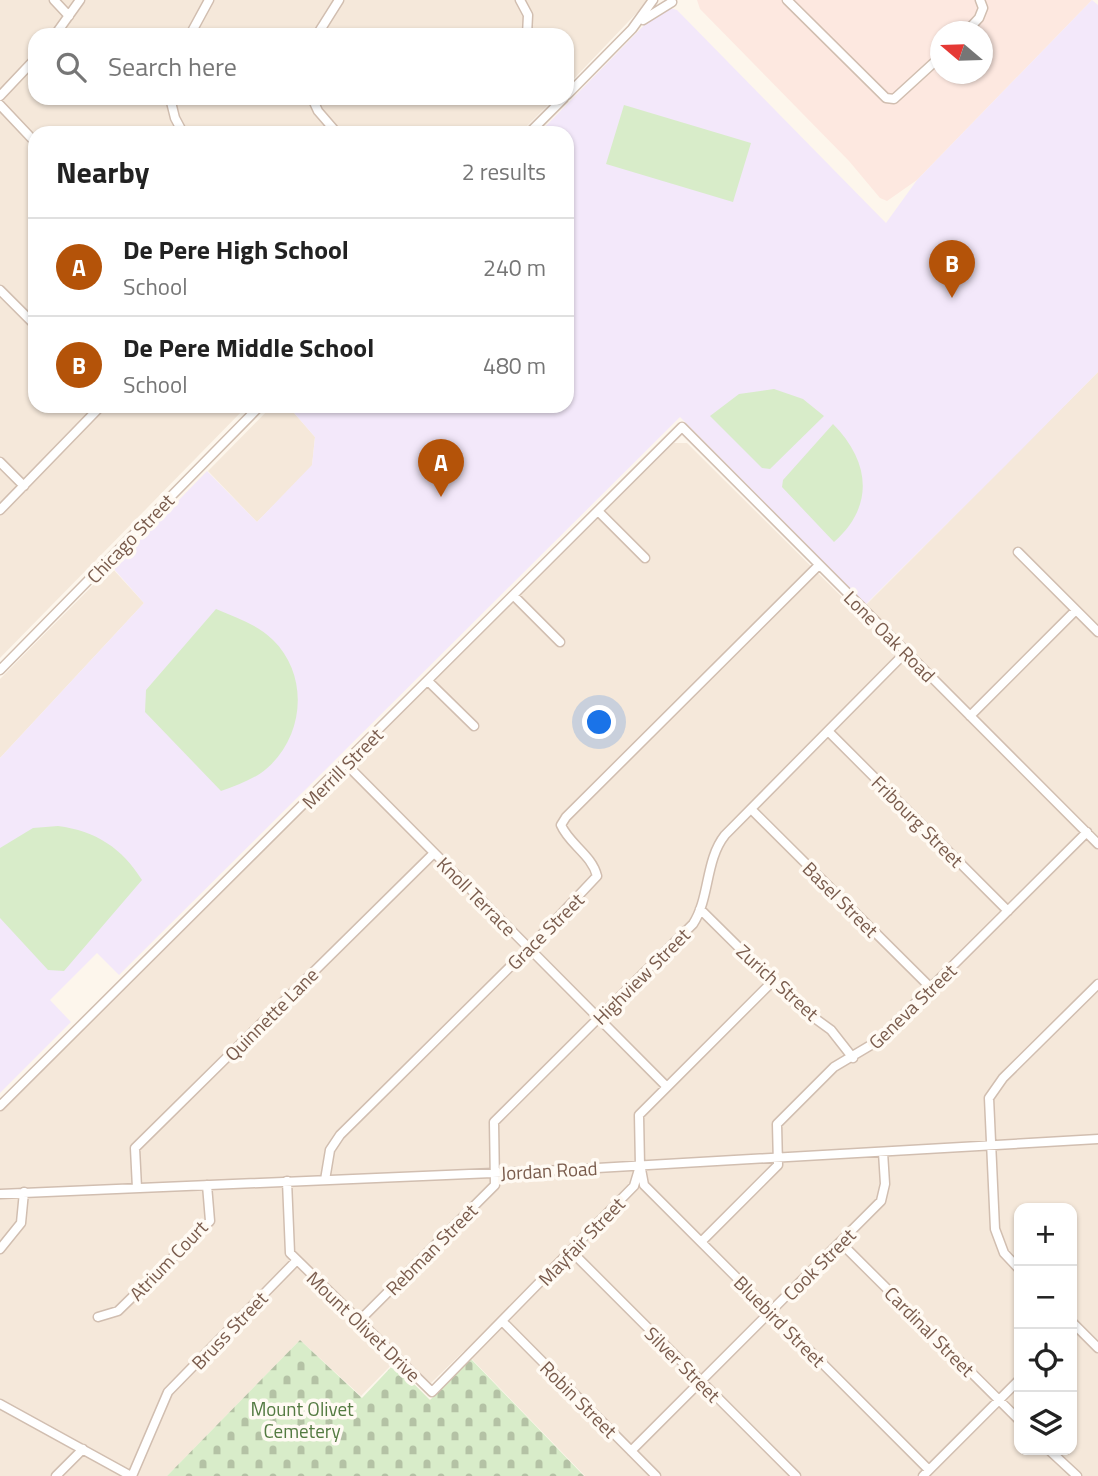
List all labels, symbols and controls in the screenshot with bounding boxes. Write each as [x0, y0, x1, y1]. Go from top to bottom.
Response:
north arrow [930, 21, 993, 84]
search box [28, 28, 574, 105]
text: Search here [108, 47, 237, 86]
icon: search [52, 48, 90, 86]
text: Nearby [56, 149, 149, 195]
text: 2 results [462, 154, 546, 189]
text: De Pere High School [123, 230, 349, 269]
pin: B [929, 240, 975, 298]
text: A [72, 250, 86, 285]
text: 240 m [483, 250, 546, 285]
text: School [123, 269, 187, 304]
text: De Pere Middle School [123, 328, 374, 367]
text: B [72, 348, 86, 383]
text: 480 m [483, 348, 546, 383]
text: School [123, 367, 187, 402]
pin: A [418, 439, 464, 497]
street label: Chicago Street [79, 486, 181, 590]
street label: Lone Oak Road [837, 583, 943, 689]
your location [582, 705, 616, 739]
street label: Merrill Street [295, 720, 390, 815]
street label: Fribourg Street [865, 768, 971, 874]
street label: Knoll Terrace [431, 850, 523, 942]
street label: Basel Street [796, 854, 886, 944]
street label: Grace Street [500, 886, 590, 976]
street label: Highview Street [586, 921, 696, 1031]
street label: Zurich Street [730, 937, 826, 1027]
street label: Geneva Street [861, 956, 963, 1056]
street label: Quinnette Lane [218, 961, 324, 1067]
street label: Jordan Road [500, 1153, 598, 1187]
street label: Mayfair Street [531, 1190, 631, 1292]
street label: Rebman Street [378, 1196, 484, 1302]
map controls [1014, 1203, 1077, 1455]
button: + [1014, 1203, 1077, 1266]
street label: Atrium Court [122, 1213, 214, 1307]
street label: Cook Street [776, 1221, 862, 1307]
street label: Mount Olivet Drive [300, 1264, 428, 1388]
button: − [1014, 1266, 1077, 1329]
street label: Bluebird Street [728, 1269, 833, 1374]
street label: Cardinal Street [878, 1279, 982, 1383]
street label: Bruss Street [184, 1284, 274, 1376]
street label: Silver Street [638, 1319, 728, 1409]
button: locate [1014, 1329, 1077, 1392]
street label: Robin Street [534, 1354, 625, 1445]
button: layers [1014, 1392, 1077, 1455]
park label: Mount Olivet Cemetery [250, 1394, 354, 1445]

